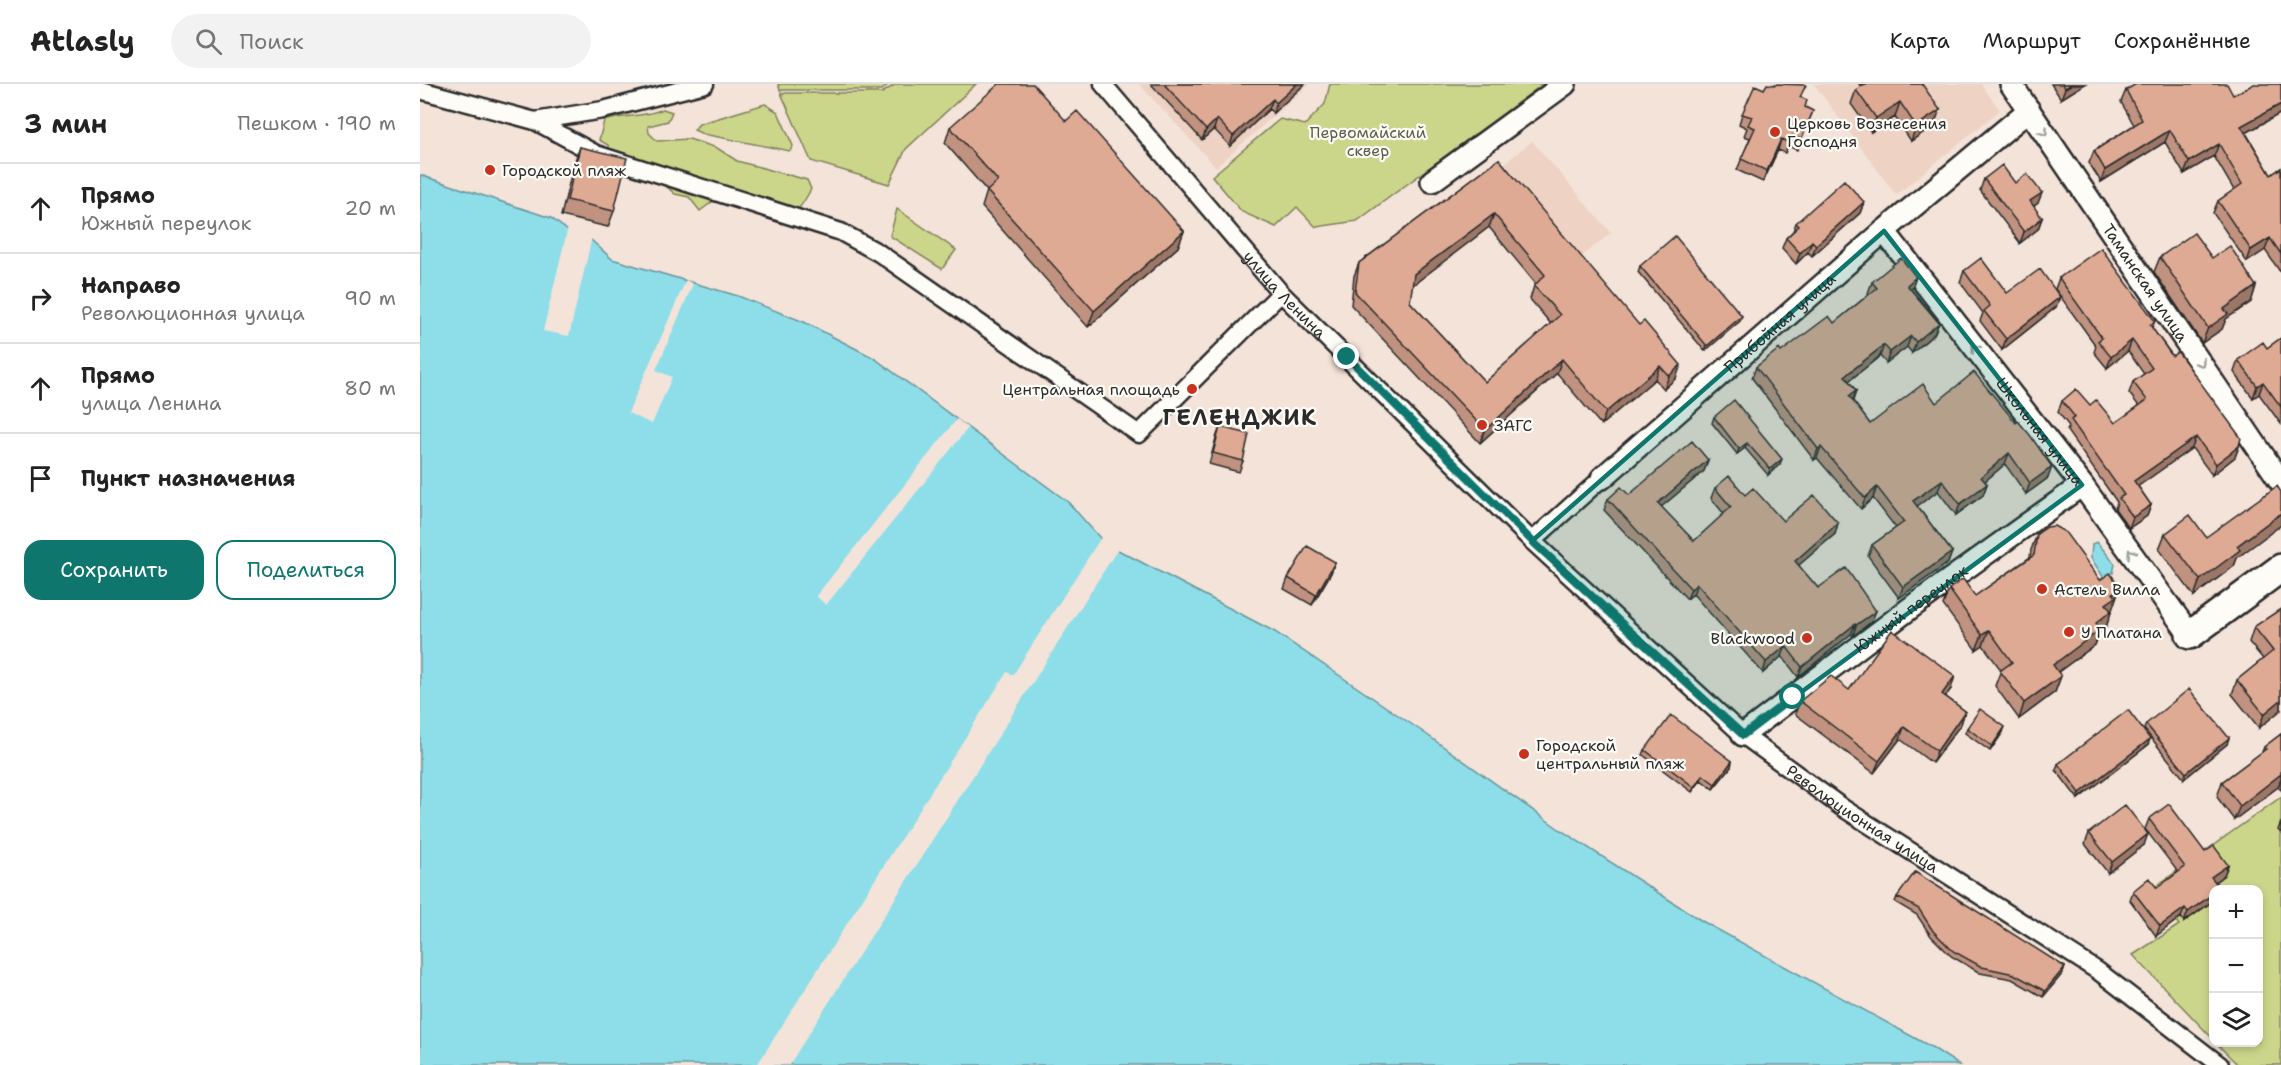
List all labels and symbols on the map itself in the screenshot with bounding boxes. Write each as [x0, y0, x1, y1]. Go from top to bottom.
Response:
place label: Церковь Вознесения Господня [1787, 113, 1947, 152]
park label: Первомайский сквер [1310, 122, 1426, 161]
marker: Церковь Вознесения Господня [1768, 125, 1782, 139]
one-way arrow [2037, 125, 2048, 136]
place label: Городской пляж [502, 160, 626, 181]
marker: Городской пляж [483, 163, 497, 177]
street label: Таманская улица [2098, 220, 2193, 346]
street label: улица Ленина [1238, 246, 1331, 343]
street label: Прибойная улица [1720, 268, 1840, 377]
route end [1333, 343, 1359, 369]
one-way arrow [1972, 344, 1983, 355]
one-way arrow [2193, 357, 2205, 367]
street label: Школьная улица [1991, 373, 2089, 490]
place label: Центральная площадь [1002, 379, 1180, 400]
marker: Центральная площадь [1185, 382, 1199, 396]
district label: ГЕЛЕНДЖИК [1163, 403, 1318, 432]
place label: ЗАГС [1494, 415, 1532, 436]
marker: ЗАГС [1475, 418, 1489, 432]
one-way arrow [2128, 549, 2139, 560]
street label: Южный переулок [1850, 560, 1972, 658]
place label: Астель Вилла [2054, 579, 2160, 600]
marker: Астель Вилла [2035, 582, 2049, 596]
place label: У Платана [2081, 622, 2162, 643]
marker: У Платана [2062, 625, 2076, 639]
place label: Blackwood [1710, 628, 1795, 649]
marker: Blackwood [1800, 631, 1814, 645]
route start [1779, 683, 1805, 709]
place label: Городской центральный пляж [1536, 735, 1684, 774]
marker: Городской центральный пляж [1517, 747, 1531, 761]
street label: Революционная улица [1782, 760, 1943, 877]

